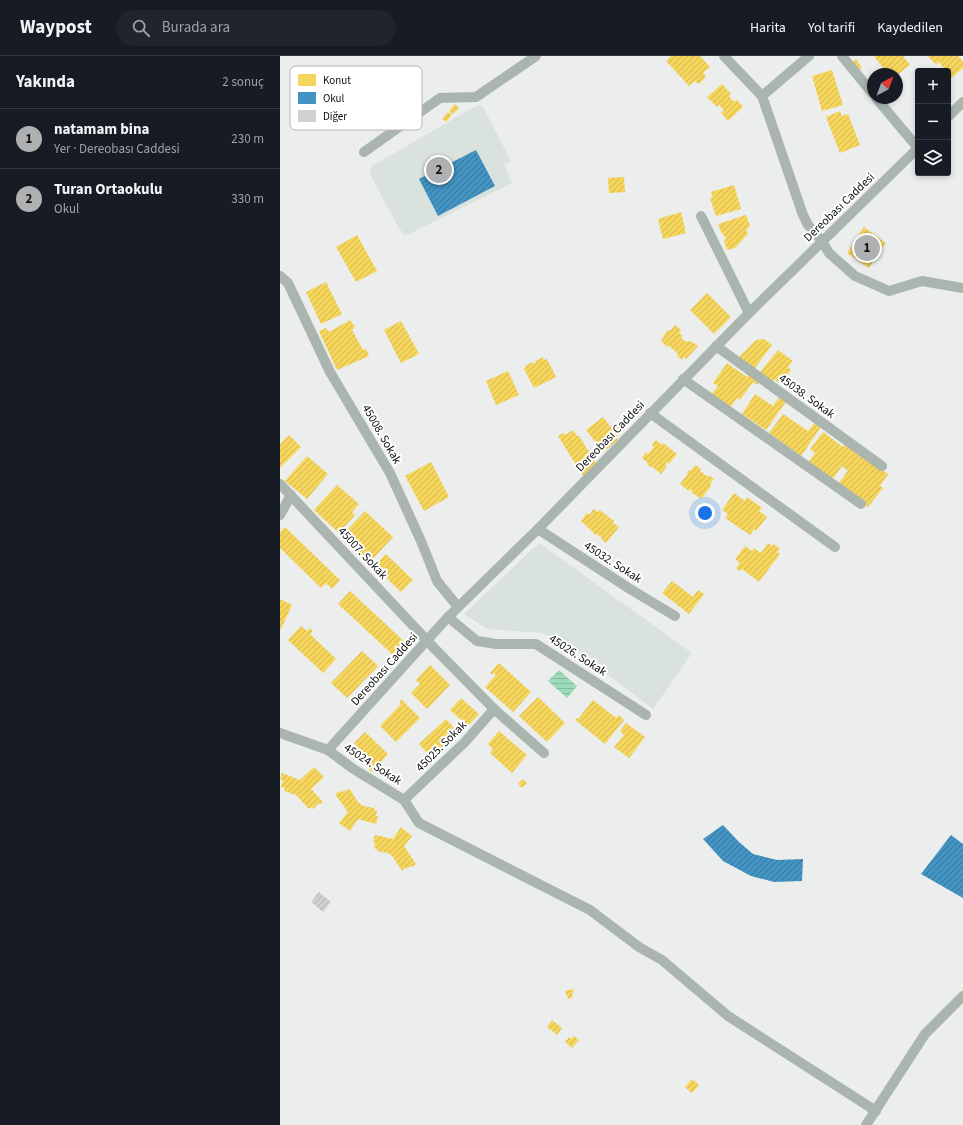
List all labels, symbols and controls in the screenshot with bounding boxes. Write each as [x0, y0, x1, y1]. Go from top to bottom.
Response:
search box [116, 10, 396, 46]
text: Waypost [20, 14, 92, 41]
icon: search [130, 17, 152, 39]
text: Burada ara [162, 17, 230, 38]
text: Harita [750, 18, 786, 38]
text: Yol tarifi [808, 18, 855, 38]
text: Kaydedilen [877, 18, 943, 38]
legend [290, 66, 422, 130]
north arrow [867, 68, 903, 104]
map controls [915, 68, 951, 176]
button: + [915, 68, 951, 104]
text: Yakında [16, 70, 75, 94]
text: 2 sonuç [222, 73, 264, 91]
text: Konut [323, 73, 351, 88]
text: Okul [323, 91, 345, 106]
button: − [915, 104, 951, 140]
text: Diğer [323, 109, 347, 124]
text: natamam bina [54, 119, 149, 140]
text: 1 [26, 130, 32, 148]
text: 230 m [231, 130, 264, 148]
text: Yer · Dereobası Caddesi [54, 140, 180, 158]
button: layers [915, 140, 951, 176]
pin: 2 [426, 155, 452, 185]
street label: Dereobası Caddesi [800, 169, 879, 246]
text: Turan Ortaokulu [54, 179, 162, 200]
text: 2 [26, 190, 32, 208]
text: 330 m [231, 190, 264, 208]
text: Okul [54, 200, 79, 218]
pin: 1 [854, 233, 880, 263]
street label: 45038. Sokak [775, 370, 838, 423]
street label: Dereobası Caddesi [572, 397, 649, 476]
street label: 45008. Sokak [358, 401, 405, 467]
your location [695, 503, 715, 523]
street label: 45007. Sokak [334, 523, 391, 583]
street label: 45032. Sokak [580, 537, 645, 588]
street label: Dereobası Caddesi [347, 629, 422, 710]
street label: 45026. Sokak [545, 630, 610, 681]
street label: 45025. Sokak [412, 717, 471, 776]
street label: 45024. Sokak [340, 739, 405, 790]

